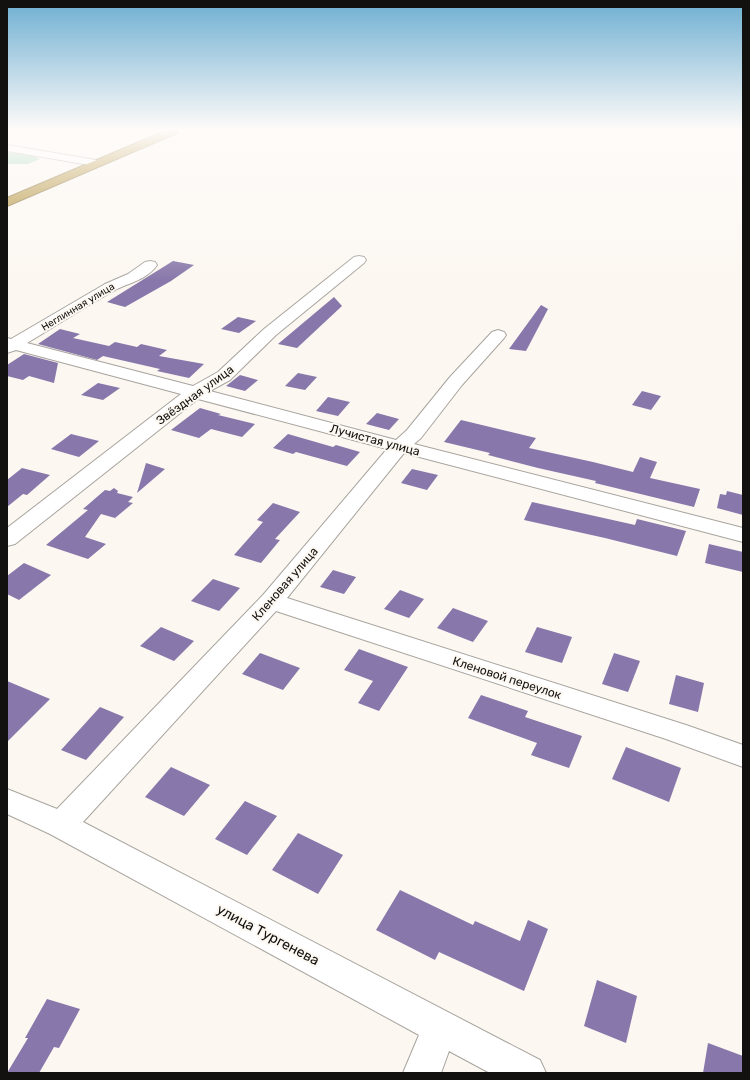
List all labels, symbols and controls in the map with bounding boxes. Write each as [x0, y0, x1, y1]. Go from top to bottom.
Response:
street label: Неглинная улица [39, 280, 117, 334]
street label: Звёздная улица [154, 362, 236, 428]
street label: Лучистая улица [329, 421, 421, 459]
street label: Кленовая улица [249, 544, 321, 624]
street label: Кленовой переулок [451, 654, 564, 702]
street label: улица Тургенева [214, 901, 322, 969]

